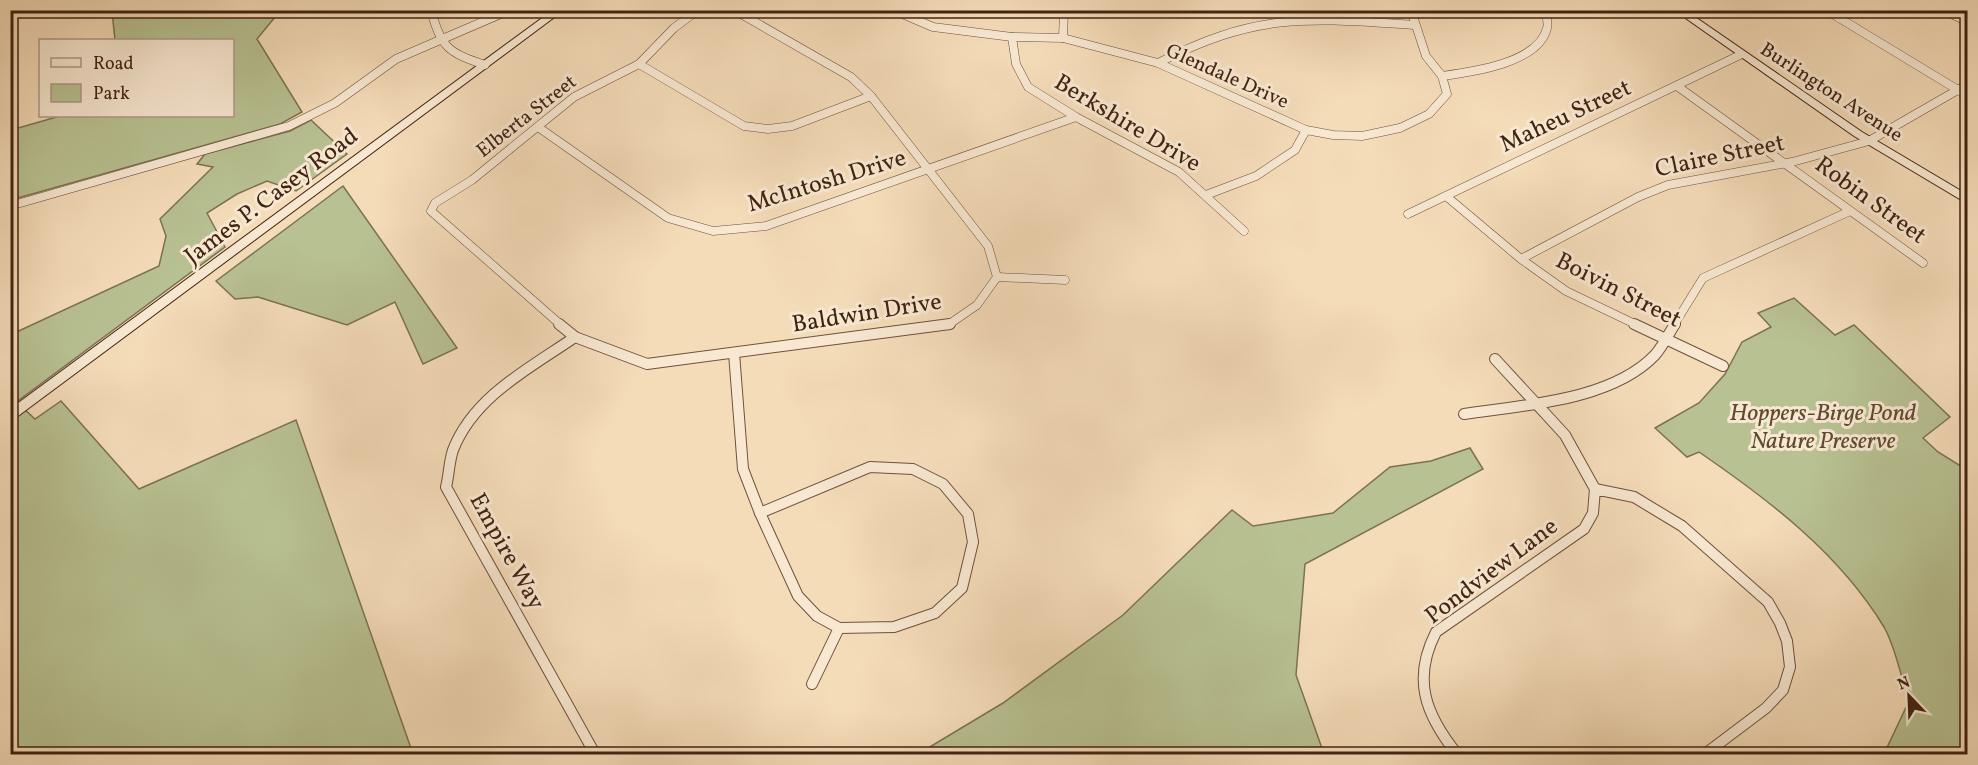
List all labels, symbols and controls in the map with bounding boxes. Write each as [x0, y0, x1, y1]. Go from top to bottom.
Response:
street label: Burlington Avenue [1754, 36, 1908, 150]
street label: Glendale Drive [1161, 37, 1293, 117]
legend [39, 39, 234, 117]
text: Road [93, 52, 134, 77]
street label: Berkshire Drive [1047, 67, 1207, 181]
street label: Elberta Street [471, 69, 583, 165]
street label: Maheu Street [1495, 72, 1637, 162]
text: Park [93, 82, 130, 107]
street label: James P. Casey Road [178, 120, 366, 274]
street label: Claire Street [1652, 127, 1788, 187]
street label: McIntosh Drive [743, 142, 911, 222]
street label: Robin Street [1807, 149, 1933, 253]
street label: Boivin Street [1549, 245, 1687, 337]
street label: Baldwin Drive [790, 285, 944, 343]
park label: Hoppers-Birge Pond Nature Preserve [1730, 397, 1917, 459]
street label: Empire Way [460, 487, 552, 617]
street label: Pondview Lane [1418, 511, 1566, 633]
north arrow [1879, 666, 1939, 726]
text: N [1894, 671, 1914, 696]

